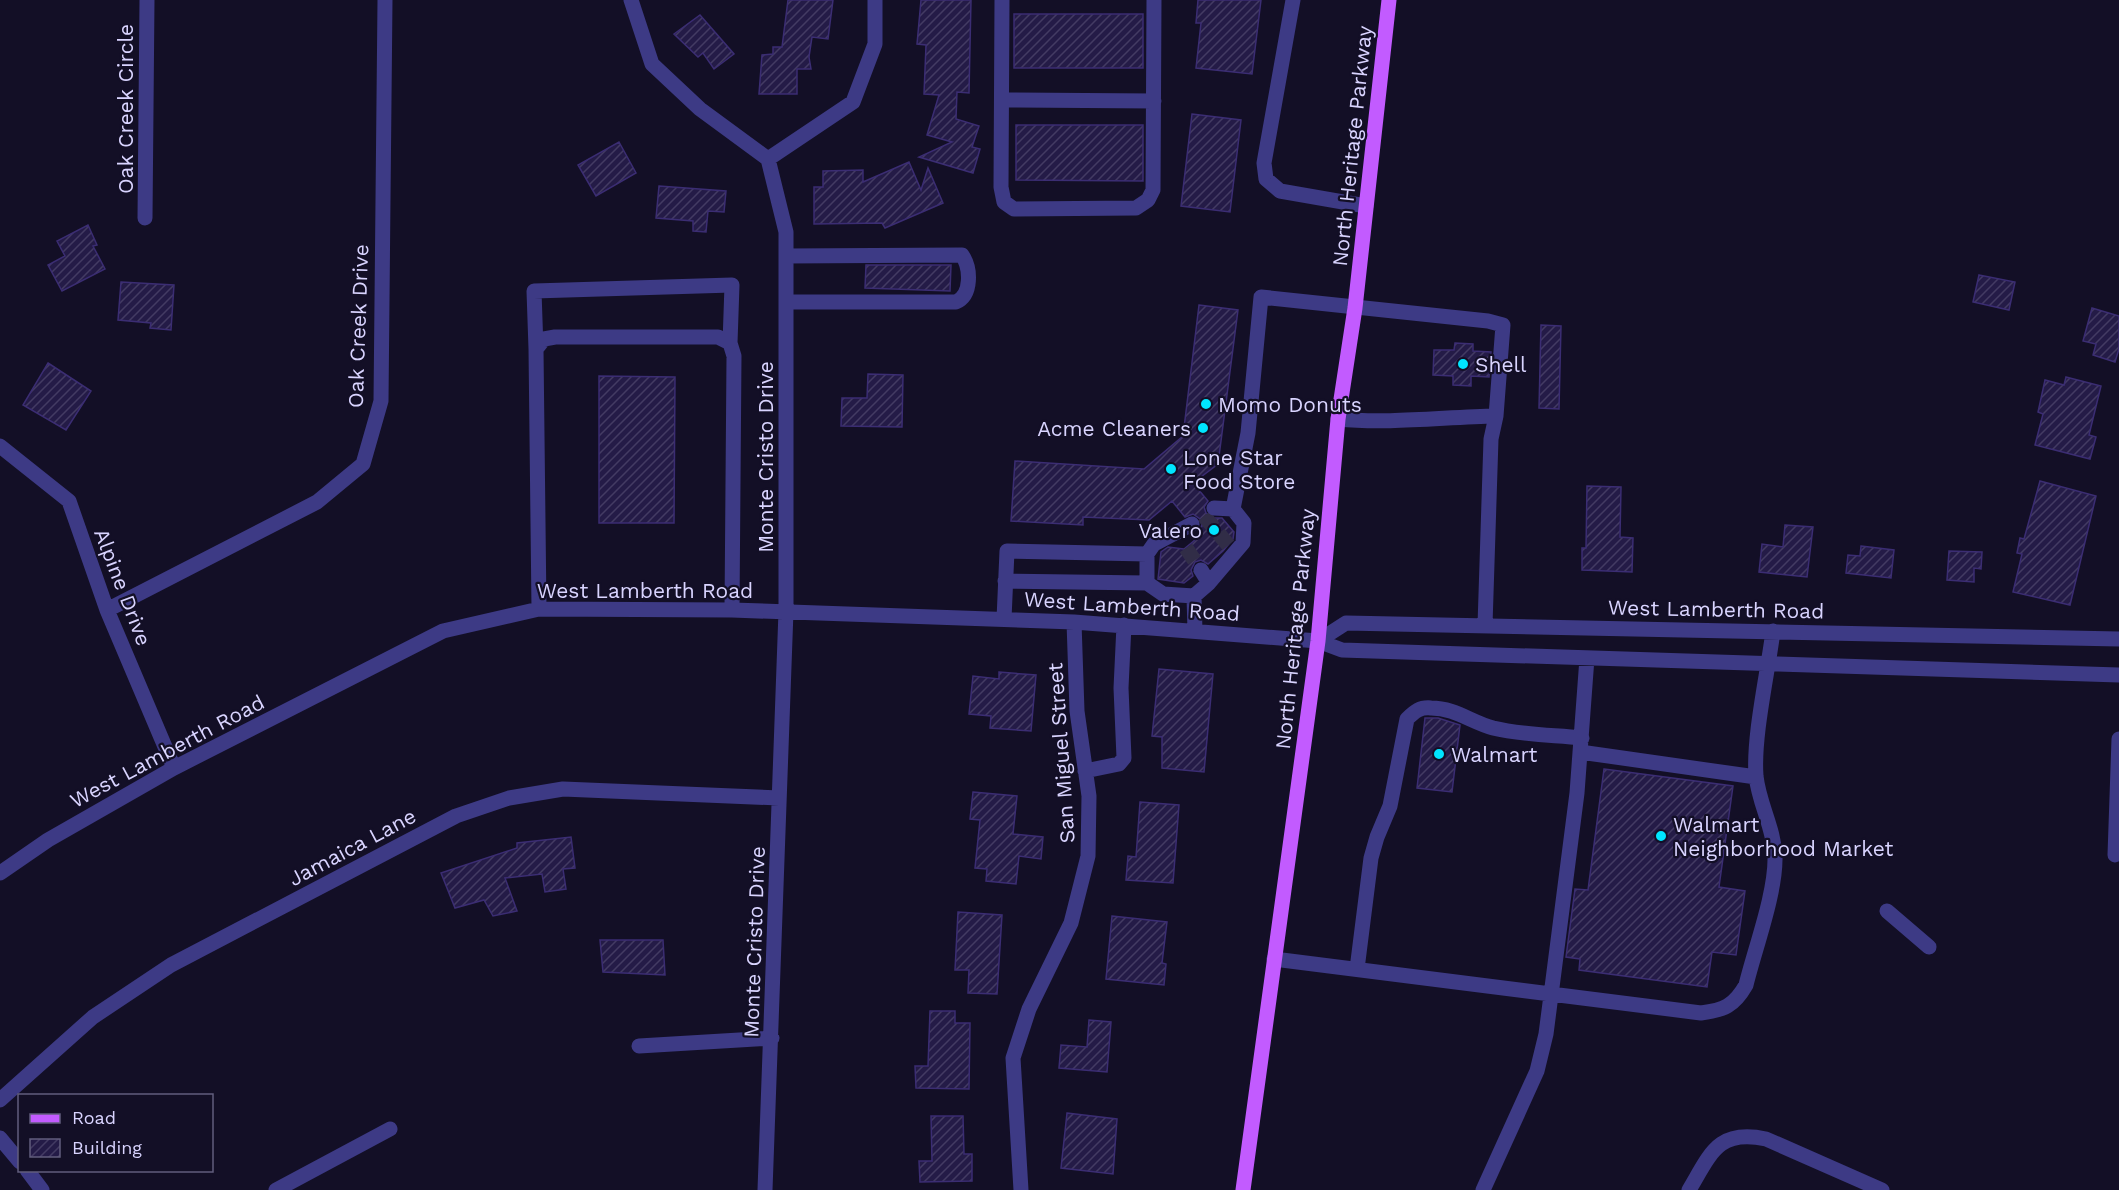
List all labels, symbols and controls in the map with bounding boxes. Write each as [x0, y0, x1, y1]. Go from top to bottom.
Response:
street label: Oak Creek Circle [113, 24, 138, 194]
street label: North Heritage Parkway [1327, 24, 1377, 268]
street label: Oak Creek Drive [343, 244, 373, 408]
place label: Shell [1475, 352, 1527, 377]
marker: Shell [1456, 357, 1470, 371]
street label: Monte Cristo Drive [753, 361, 778, 553]
place label: Momo Donuts [1218, 392, 1362, 417]
marker: Momo Donuts [1199, 397, 1213, 411]
place label: Acme Cleaners [1037, 416, 1191, 441]
marker: Acme Cleaners [1196, 421, 1210, 435]
place label: Lone Star Food Store [1183, 445, 1295, 494]
marker: Lone Star Food Store [1164, 462, 1178, 476]
street label: North Heritage Parkway [1270, 507, 1320, 751]
place label: Valero [1138, 518, 1202, 543]
marker: Valero [1207, 523, 1221, 537]
street label: Alpine Drive [89, 525, 157, 649]
street label: West Lamberth Road [537, 578, 753, 603]
street label: West Lamberth Road [1023, 586, 1241, 626]
street label: West Lamberth Road [1608, 595, 1824, 623]
street label: San Miguel Street [1042, 662, 1080, 844]
street label: West Lamberth Road [66, 689, 268, 813]
place label: Walmart [1451, 742, 1537, 767]
marker: Walmart [1432, 747, 1446, 761]
street label: Jamaica Lane [284, 803, 420, 891]
place label: Walmart Neighborhood Market [1673, 812, 1894, 861]
marker: Walmart Neighborhood Market [1654, 829, 1668, 843]
street label: Monte Cristo Drive [738, 846, 770, 1038]
legend [18, 1094, 213, 1172]
text: Road [72, 1107, 116, 1128]
text: Building [72, 1137, 142, 1158]

